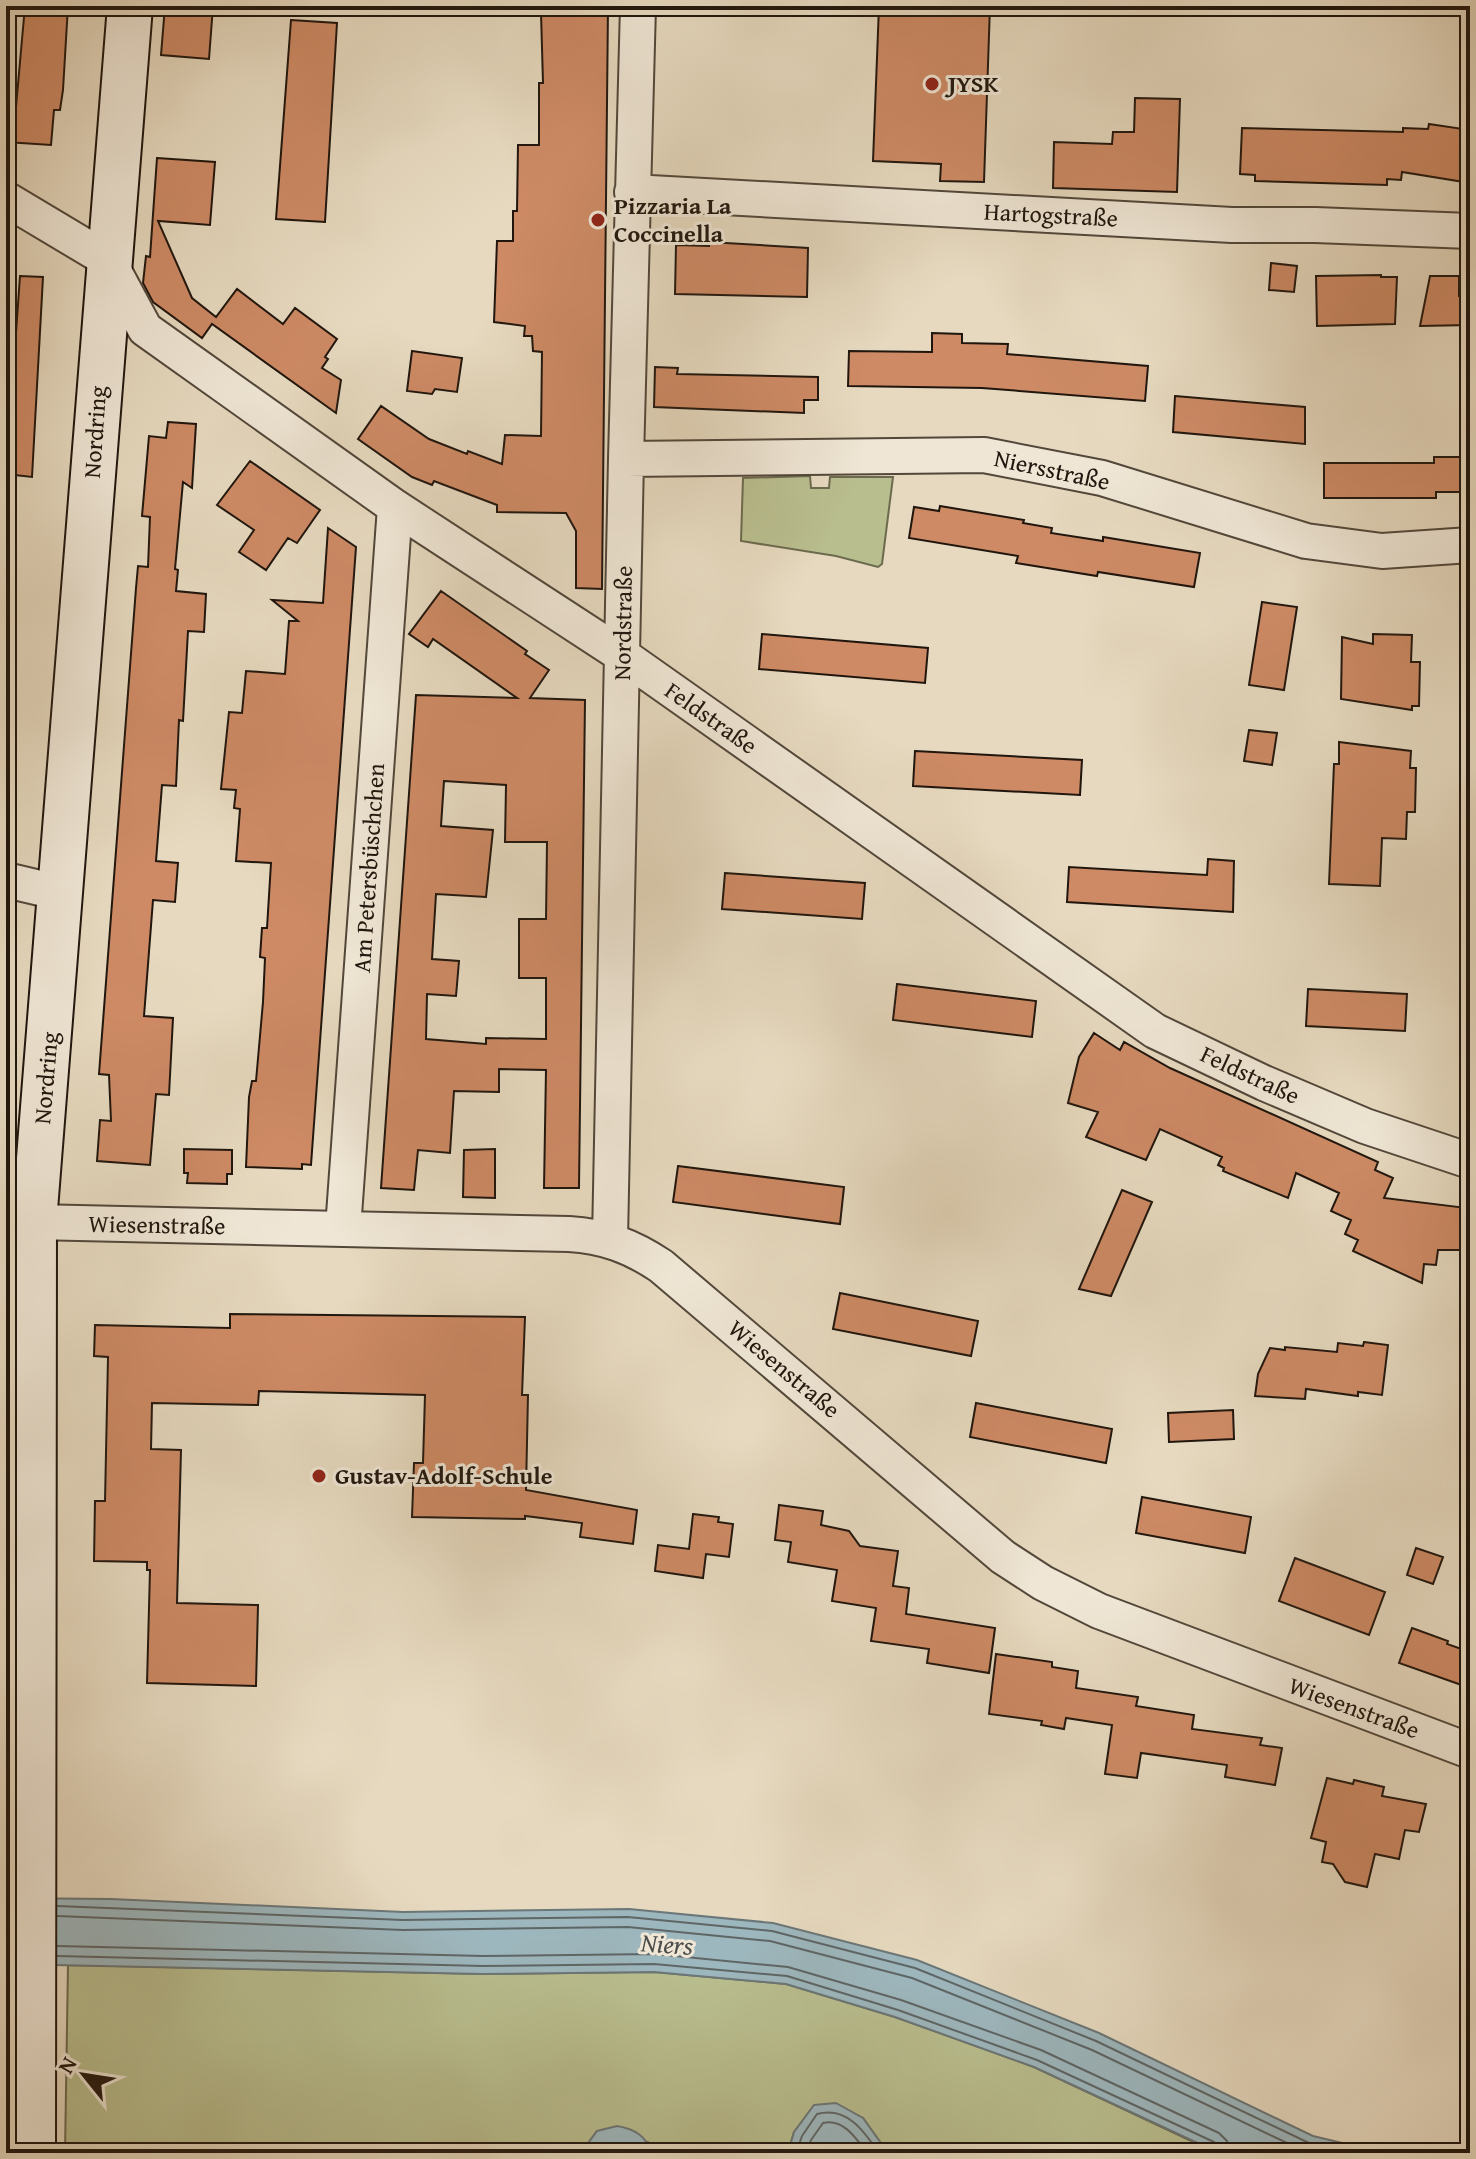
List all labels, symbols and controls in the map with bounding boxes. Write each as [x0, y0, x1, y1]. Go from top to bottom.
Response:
place label: JYSK [944, 66, 999, 101]
marker: JYSK [923, 75, 941, 93]
place label: Pizzaria La Coccinella [614, 188, 732, 251]
street label: Hartogstraße [983, 194, 1119, 235]
marker: Pizzaria La Coccinella [589, 211, 607, 229]
street label: Nordring [74, 385, 115, 479]
street label: Niersstraße [991, 440, 1113, 499]
street label: Nordstraße [604, 565, 641, 681]
street label: Feldstraße [658, 673, 765, 762]
street label: Am Petersbüschchen [344, 762, 393, 974]
street label: Nordring [24, 1030, 67, 1126]
street label: Feldstraße [1195, 1036, 1306, 1113]
street label: Wiesenstraße [88, 1206, 226, 1243]
street label: Wiesenstraße [721, 1311, 848, 1426]
place label: Gustav-Adolf-Schule [335, 1458, 553, 1493]
marker: Gustav-Adolf-Schule [310, 1467, 328, 1485]
street label: Wiesenstraße [1284, 1668, 1425, 1747]
water label: Niers [639, 1922, 695, 1965]
north arrow [44, 2035, 124, 2115]
text: N [49, 2050, 84, 2079]

